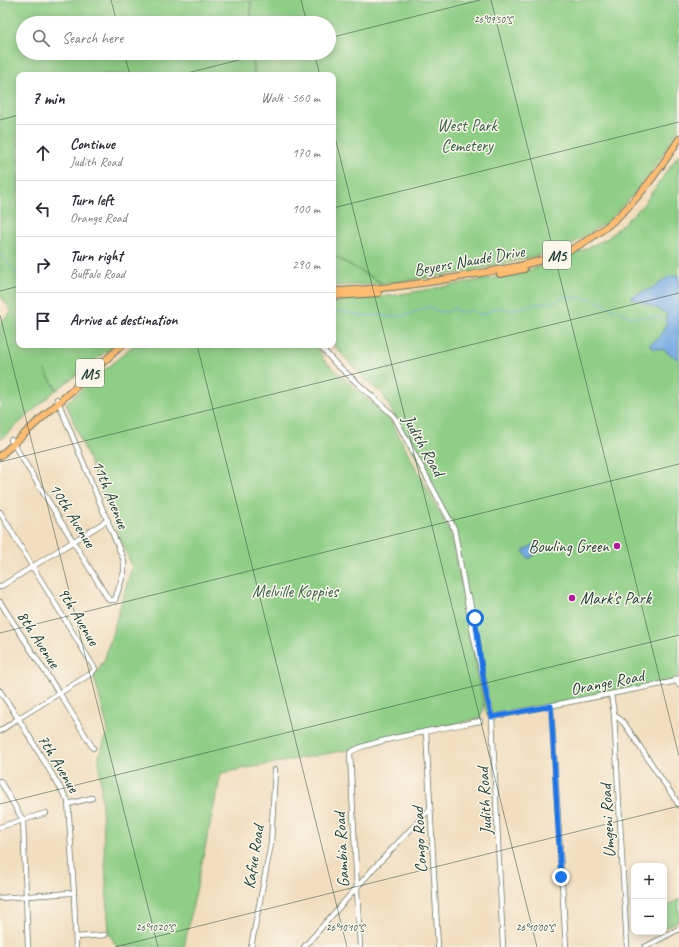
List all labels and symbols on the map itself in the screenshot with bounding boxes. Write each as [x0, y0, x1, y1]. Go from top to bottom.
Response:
text: 26°09'50"S [474, 13, 514, 26]
park label: West Park Cemetery [437, 115, 499, 156]
street label: Beyers Naudé Drive [412, 240, 528, 281]
road number: M5 [543, 241, 571, 269]
road number: M5 [76, 359, 104, 387]
street label: Judith Road [398, 410, 450, 482]
street label: 11th Avenue [87, 457, 134, 533]
street label: 10th Avenue [45, 479, 101, 553]
place label: Bowling Green [529, 536, 610, 557]
marker: Bowling Green [612, 541, 622, 551]
park label: Melville Koppies [252, 581, 340, 602]
street label: 9th Avenue [53, 583, 105, 650]
place label: Mark's Park [580, 588, 653, 609]
marker: Mark's Park [567, 593, 577, 603]
street label: 8th Avenue [12, 607, 66, 673]
route start [466, 609, 484, 627]
street label: Orange Road [569, 665, 648, 700]
street label: 7th Avenue [33, 730, 85, 797]
street label: Judith Road [472, 764, 497, 836]
street label: Umgeni Road [595, 781, 620, 858]
street label: Congo Road [407, 804, 432, 874]
street label: Gambia Road [329, 809, 354, 888]
street label: Kafue Road [238, 822, 269, 890]
route end [552, 868, 570, 886]
text: 26°10'20"S [136, 921, 176, 934]
text: 26°10'10"S [326, 921, 366, 934]
text: 26°10'00"S [516, 921, 556, 934]

